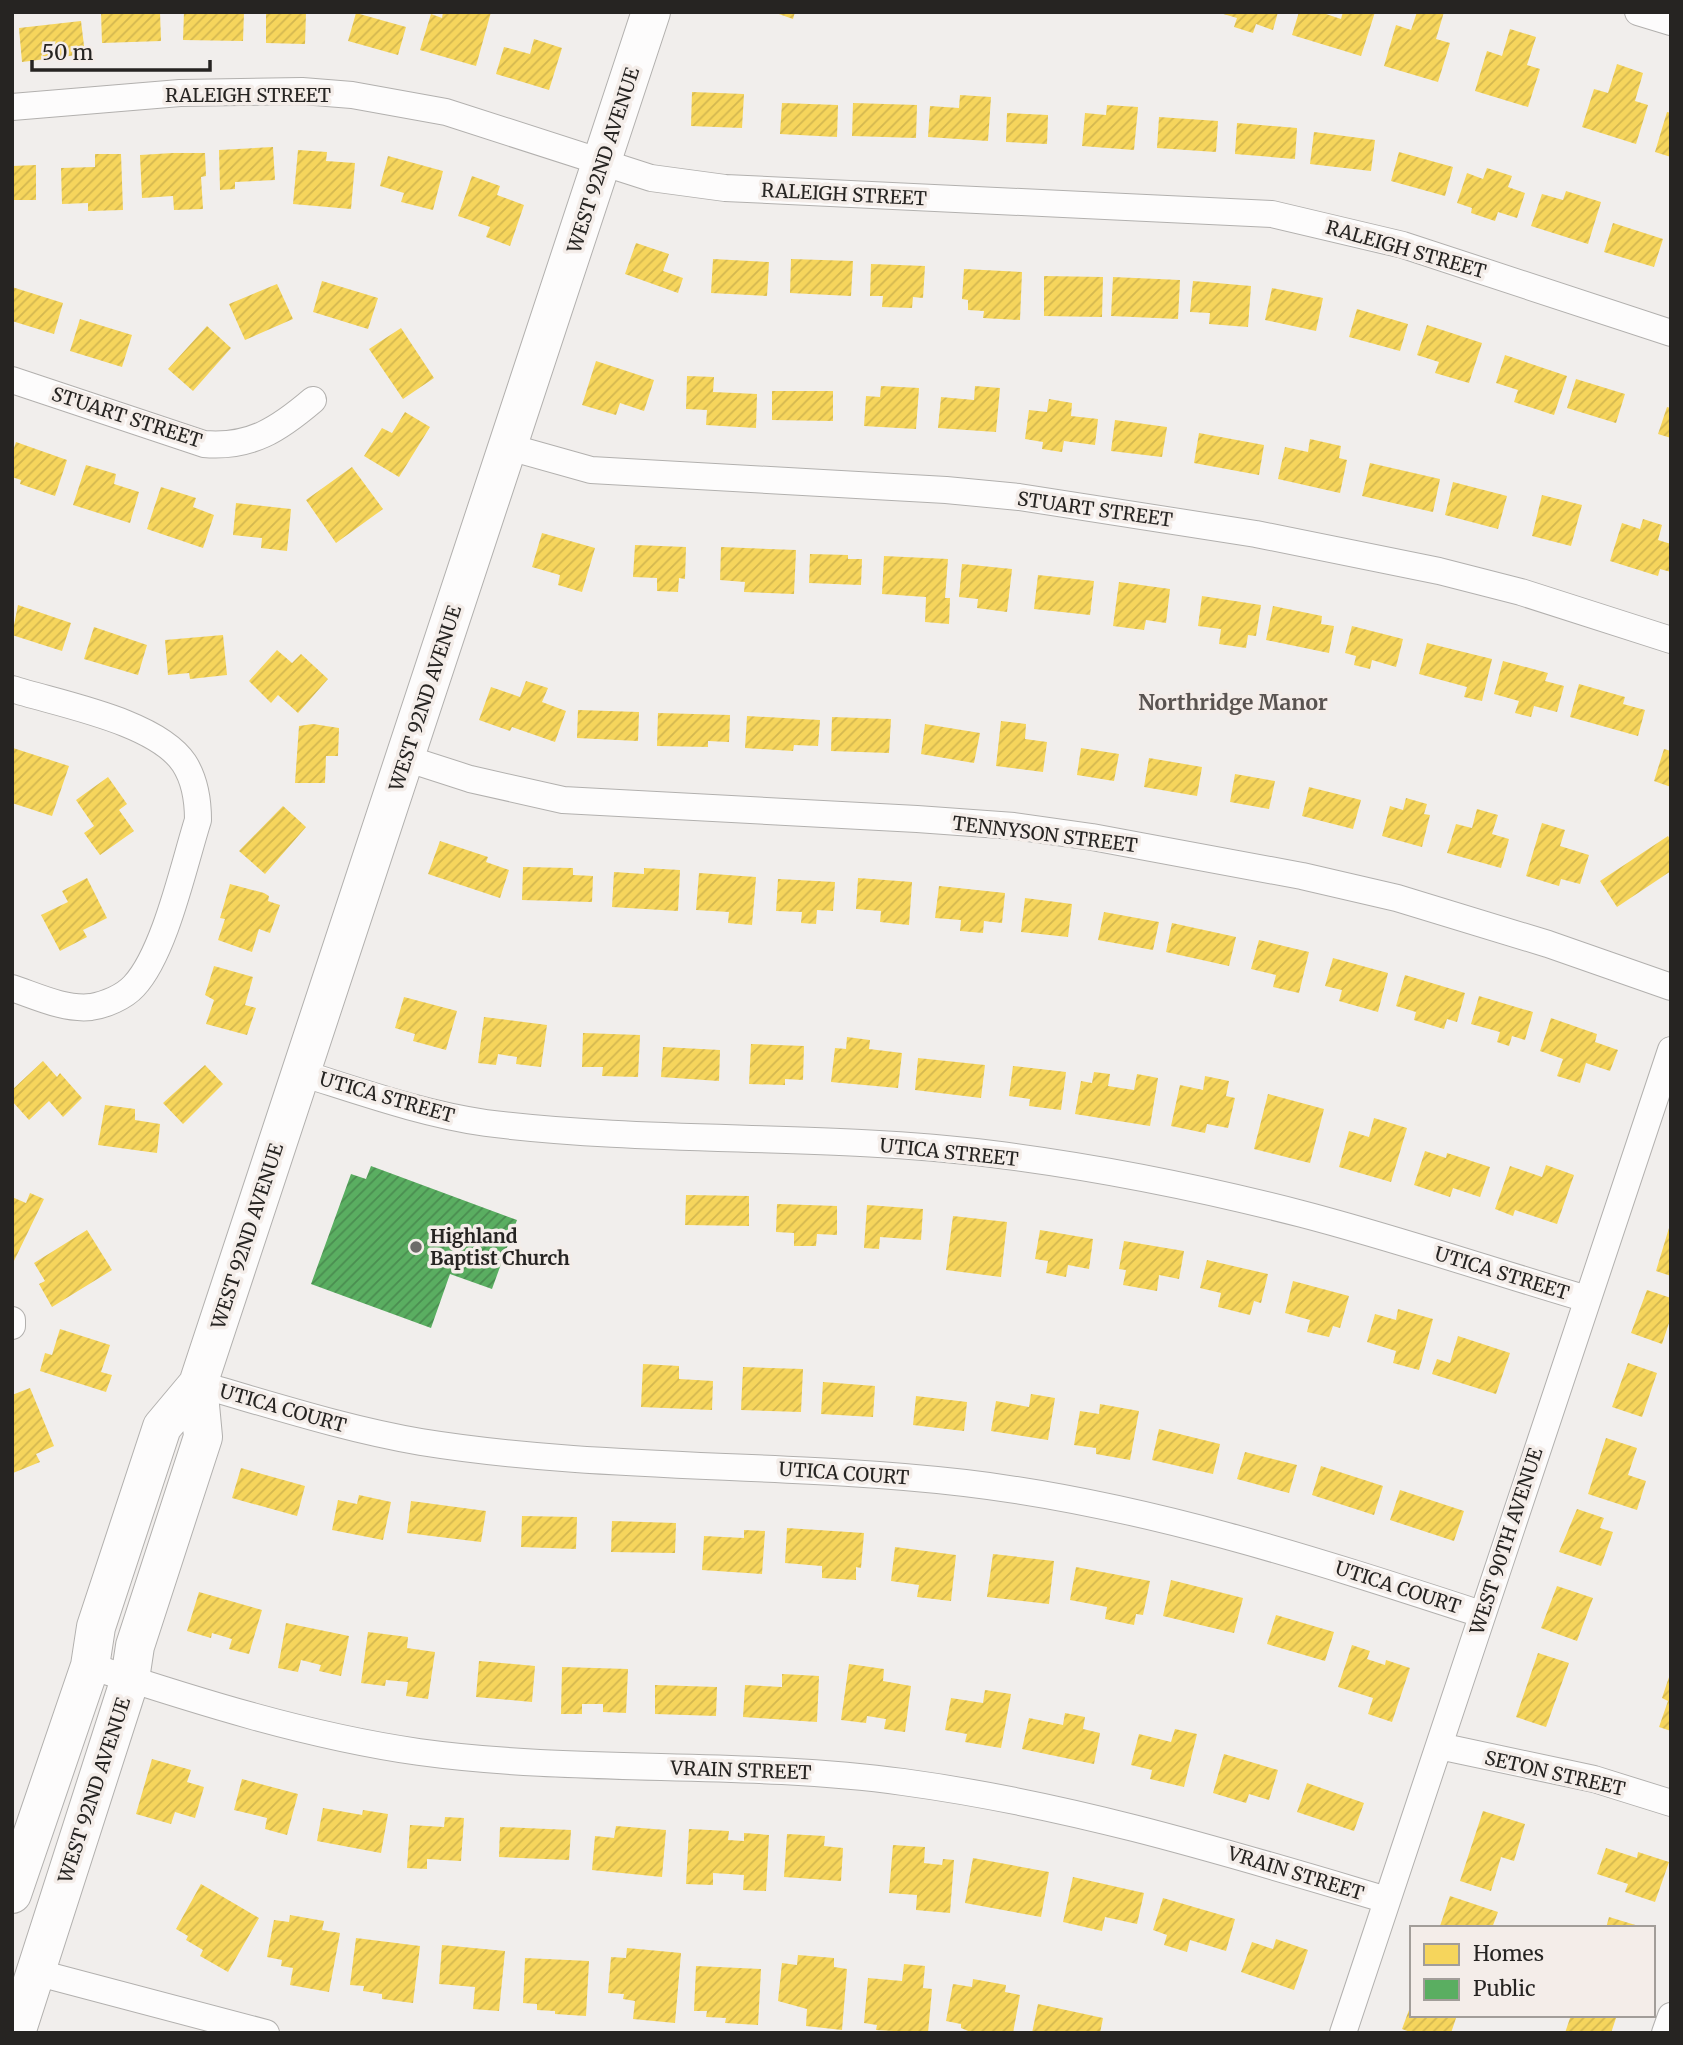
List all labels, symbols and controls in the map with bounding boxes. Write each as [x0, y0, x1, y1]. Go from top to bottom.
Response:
scale bar [32, 28, 210, 72]
text: 50 m [42, 39, 93, 66]
street label: WEST 92ND AVENUE [561, 64, 644, 257]
street label: RALEIGH STREET [165, 83, 331, 107]
street label: RALEIGH STREET [761, 178, 927, 210]
street label: RALEIGH STREET [1323, 215, 1489, 283]
street label: STUART STREET [49, 381, 205, 453]
street label: STUART STREET [1016, 486, 1174, 532]
street label: WEST 92ND AVENUE [383, 602, 466, 795]
district label: Northridge Manor [1138, 689, 1328, 716]
street label: TENNYSON STREET [951, 811, 1139, 857]
street label: UTICA STREET [317, 1066, 457, 1128]
street label: UTICA STREET [878, 1133, 1020, 1171]
street label: WEST 92ND AVENUE [205, 1140, 288, 1333]
place label: Highland Baptist Church [430, 1224, 570, 1270]
marker: Highland Baptist Church [408, 1239, 424, 1255]
street label: UTICA STREET [1432, 1241, 1572, 1305]
street label: UTICA COURT [217, 1378, 349, 1438]
street label: WEST 90TH AVENUE [1464, 1445, 1548, 1638]
street label: UTICA COURT [778, 1456, 910, 1490]
street label: UTICA COURT [1332, 1555, 1464, 1619]
street label: WEST 92ND AVENUE [52, 1694, 135, 1887]
street label: SETON STREET [1482, 1745, 1628, 1801]
street label: VRAIN STREET [669, 1756, 812, 1784]
street label: VRAIN STREET [1224, 1841, 1367, 1905]
legend [1410, 1926, 1655, 2017]
text: Homes [1473, 1940, 1544, 1967]
text: Public [1473, 1975, 1536, 2002]

